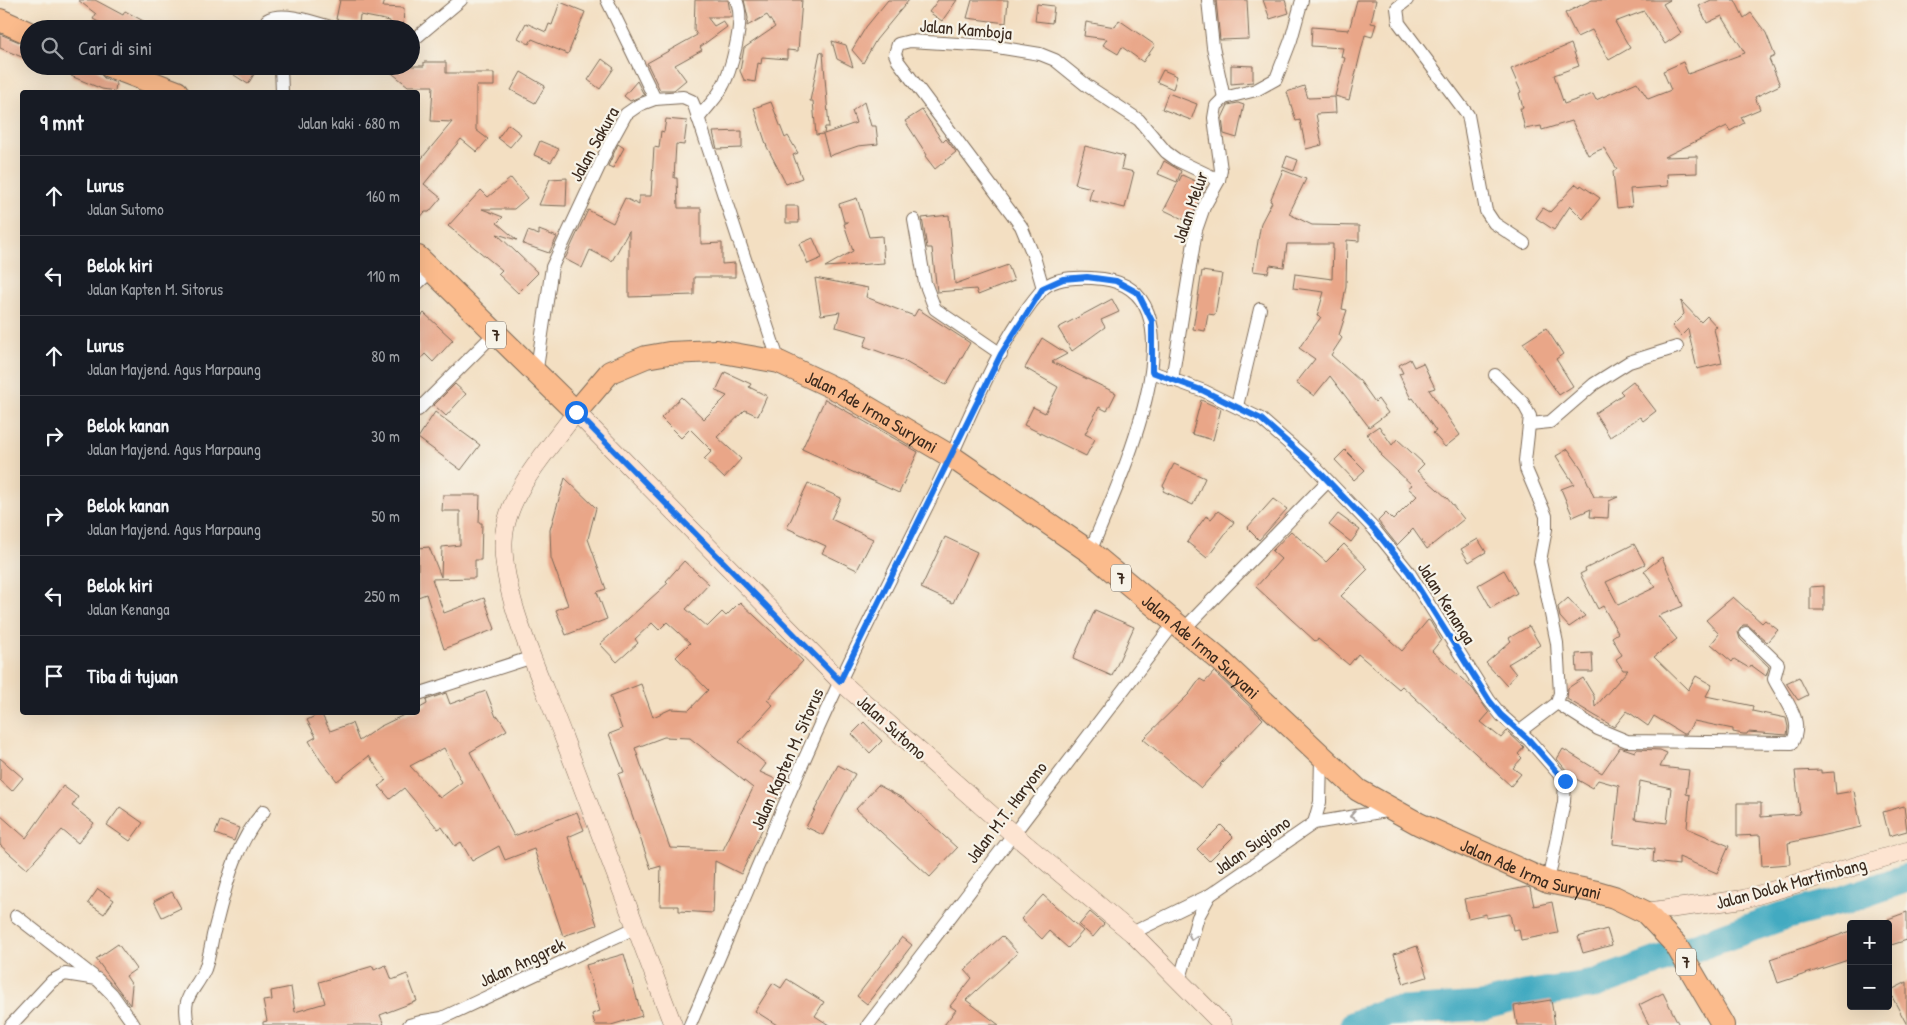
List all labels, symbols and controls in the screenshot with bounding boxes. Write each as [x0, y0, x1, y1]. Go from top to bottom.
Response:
street label: Jalan Kamboja [919, 13, 1013, 45]
search box [20, 20, 420, 75]
icon: search [38, 34, 66, 62]
text: Cari di sini [78, 35, 152, 61]
street label: Jalan Sakura [563, 102, 625, 186]
text: 9 mnt [40, 108, 84, 137]
text: Jalan kaki · 680 m [298, 112, 400, 134]
street label: Jalan Melur [1166, 168, 1214, 246]
text: Lurus [87, 172, 124, 198]
icon: ahead [40, 182, 68, 210]
text: 160 m [366, 185, 400, 207]
text: Jalan Sutomo [87, 198, 164, 220]
text: Belok kiri [87, 252, 153, 278]
icon: left [40, 262, 68, 290]
text: 110 m [367, 265, 400, 287]
text: Jalan Kapten M. Sitorus [87, 278, 223, 300]
road number: 7 [486, 322, 506, 348]
text: Lurus [87, 332, 124, 358]
icon: ahead [40, 342, 68, 370]
text: 80 m [371, 345, 400, 367]
text: Jalan Mayjend. Agus Marpaung [87, 358, 261, 380]
street label: Jalan Ade Irma Suryani [801, 364, 943, 458]
route start [565, 401, 588, 424]
text: Belok kanan [87, 412, 169, 438]
icon: right [40, 422, 68, 450]
text: 30 m [371, 425, 400, 447]
text: Jalan Mayjend. Agus Marpaung [87, 438, 261, 460]
text: Belok kanan [87, 492, 169, 518]
icon: right [40, 502, 68, 530]
text: 50 m [372, 505, 400, 527]
text: Jalan Mayjend. Agus Marpaung [87, 518, 261, 540]
street label: Jalan Kenanga [1412, 557, 1482, 649]
road number: 7 [1111, 564, 1131, 592]
text: Belok kiri [87, 572, 153, 598]
icon: left [40, 582, 68, 610]
text: 250 m [364, 585, 400, 607]
street label: Jalan Ade Irma Suryani [1137, 588, 1266, 704]
text: Jalan Kenanga [87, 598, 170, 620]
icon: arrive [40, 662, 68, 690]
text: Tiba di tujuan [87, 663, 178, 689]
street label: Jalan Kapten M. Sitorus [744, 684, 830, 834]
street label: Jalan Sutomo [852, 689, 932, 765]
street label: Jalan M.T. Haryono [959, 756, 1053, 868]
route end [1554, 770, 1577, 793]
street label: Jalan Sugiono [1209, 810, 1295, 880]
one-way arrow [1349, 811, 1357, 821]
street label: Jalan Ade Irma Suryani [1457, 832, 1605, 905]
street label: Jalan Dolok Martimbang [1713, 851, 1869, 915]
map controls [1847, 920, 1892, 1010]
button: + [1847, 920, 1892, 965]
street label: Jalan Anggrek [475, 931, 570, 993]
one-way arrow [1188, 933, 1198, 941]
road number: 7 [1676, 949, 1696, 976]
button: − [1847, 965, 1892, 1010]

